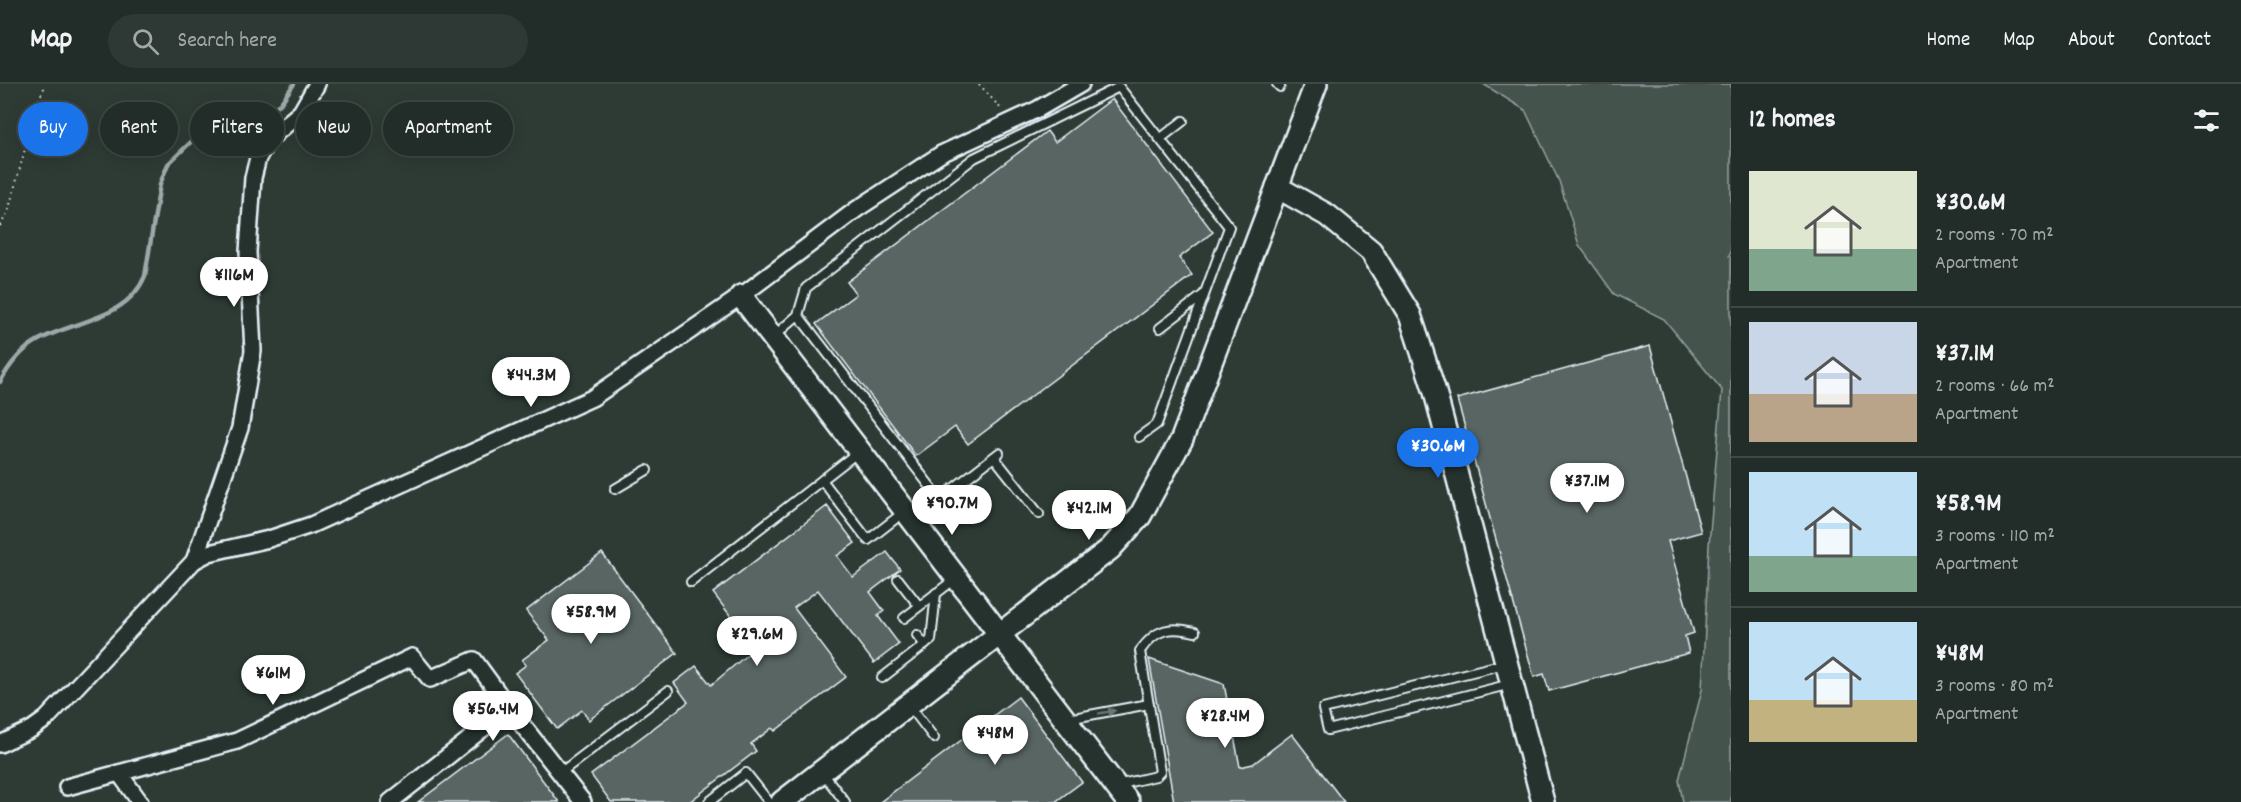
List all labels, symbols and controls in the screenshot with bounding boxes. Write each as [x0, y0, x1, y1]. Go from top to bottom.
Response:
search box [108, 14, 528, 68]
text: Map [30, 21, 72, 61]
icon: search [129, 25, 162, 58]
text: Search here [177, 26, 277, 57]
text: Home [1926, 26, 1970, 56]
text: Map [2003, 26, 2035, 56]
text: About [2068, 26, 2115, 56]
text: Contact [2148, 26, 2211, 56]
chip: Buy [18, 102, 88, 156]
chip: Rent [100, 102, 178, 156]
chip: Filters [190, 102, 284, 156]
chip: New [296, 102, 371, 156]
chip: Apartment [383, 102, 513, 156]
text: 12 homes [1749, 102, 1836, 139]
icon: filters [2190, 104, 2223, 137]
text: ¥30.6M [1935, 185, 2006, 222]
icon: home [1797, 195, 1869, 267]
text: 2 rooms · 70 m² [1935, 222, 2054, 250]
text: Apartment [1935, 250, 2018, 278]
pin: ¥116M [192, 257, 276, 308]
text: ¥116M [214, 262, 254, 290]
text: ¥37.1M [1935, 336, 1994, 373]
icon: home [1797, 346, 1869, 418]
pin: ¥44.3M [482, 357, 580, 408]
text: ¥44.3M [506, 362, 556, 390]
text: 2 rooms · 66 m² [1935, 373, 2055, 401]
text: Apartment [1935, 401, 2018, 429]
pin: ¥30.6M [1389, 428, 1487, 479]
text: ¥30.6M [1411, 433, 1465, 461]
pin: ¥37.1M [1538, 463, 1636, 514]
text: ¥37.1M [1564, 468, 1610, 496]
pin: ¥90.7M [903, 485, 1001, 536]
text: ¥58.9M [1935, 486, 2002, 523]
text: ¥90.7M [926, 490, 978, 518]
pin: ¥42.1M [1040, 490, 1138, 541]
text: ¥42.1M [1066, 495, 1112, 523]
icon: home [1797, 496, 1869, 568]
text: 3 rooms · 110 m² [1935, 523, 2055, 551]
text: Apartment [1935, 551, 2018, 579]
pin: ¥58.9M [542, 594, 640, 645]
text: ¥58.9M [565, 599, 617, 627]
pin: ¥29.6M [708, 616, 806, 667]
text: ¥29.6M [731, 621, 783, 649]
text: ¥48M [1935, 636, 1984, 673]
icon: home [1797, 646, 1869, 718]
pin: ¥61M [237, 655, 309, 706]
text: ¥61M [255, 660, 291, 688]
text: 3 rooms · 80 m² [1935, 673, 2054, 701]
pin: ¥56.4M [444, 691, 542, 742]
text: ¥56.4M [467, 696, 519, 724]
pin: ¥28.4M [1176, 698, 1274, 749]
text: Apartment [1935, 701, 2018, 729]
text: ¥28.4M [1200, 703, 1250, 731]
one-way arrow [1098, 707, 1117, 716]
pin: ¥48M [959, 715, 1031, 766]
text: ¥48M [976, 720, 1014, 748]

